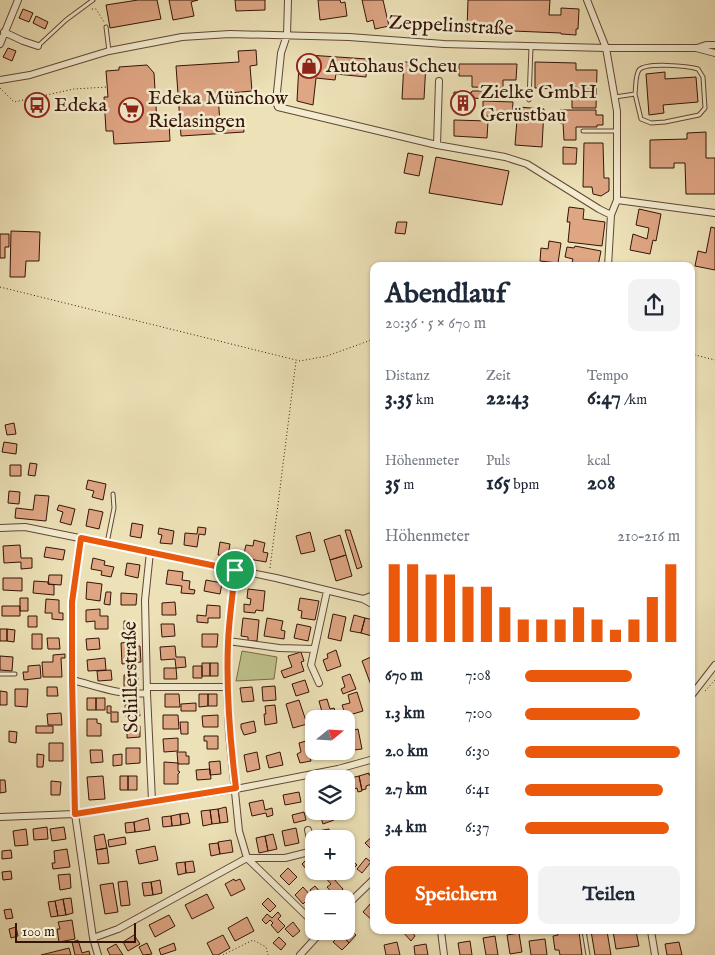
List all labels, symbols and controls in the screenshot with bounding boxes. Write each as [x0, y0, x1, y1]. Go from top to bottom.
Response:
street label: Zeppelinstraße [388, 10, 514, 42]
shop icon: Autohaus Scheu [296, 53, 322, 79]
place label: Autohaus Scheu [325, 54, 457, 79]
place label: Zielke GmbH Gerüstbau [480, 80, 597, 128]
place label: Edeka Münchow Rielasingen [148, 86, 289, 134]
building icon: Zielke GmbH Gerüstbau [450, 90, 476, 116]
bus stop icon: Edeka [24, 92, 50, 118]
place label: Edeka [54, 93, 107, 118]
supermarket icon: Edeka Münchow Rielasingen [118, 97, 144, 123]
text: Abendlauf [385, 277, 506, 312]
button: share [628, 279, 680, 331]
text: 20:36 · 5 × 670 m [385, 314, 486, 334]
text: Distanz [385, 367, 430, 385]
text: Zeit [486, 367, 511, 385]
text: Tempo [587, 367, 628, 385]
text: 3.35 [385, 385, 413, 412]
text: 22:43 [486, 385, 529, 412]
text: 6:47 [587, 385, 621, 412]
text: km [413, 391, 434, 409]
text: /km [621, 391, 647, 409]
text: Höhenmeter [385, 452, 459, 470]
text: Puls [486, 452, 510, 470]
text: kcal [587, 452, 610, 470]
text: 35 [385, 470, 400, 497]
text: 165 [486, 470, 510, 497]
text: 208 [587, 470, 615, 497]
text: m [400, 476, 414, 494]
text: bpm [510, 476, 539, 494]
text: Höhenmeter [385, 527, 470, 547]
text: 210–216 m [617, 527, 680, 547]
pin [214, 549, 256, 591]
icon: arrive [221, 556, 249, 584]
street label: Schillerstraße [118, 621, 144, 733]
text: 670 m [385, 666, 423, 686]
text: 7:08 [465, 666, 491, 686]
text: 1.3 km [385, 704, 425, 724]
text: 7:00 [465, 704, 492, 724]
north arrow [305, 710, 355, 760]
map controls [305, 710, 355, 940]
text: 2.0 km [385, 742, 428, 762]
text: 6:30 [465, 742, 490, 762]
button: layers [305, 770, 355, 820]
text: 2.7 km [385, 780, 427, 800]
text: 6:41 [465, 780, 490, 800]
text: 3.4 km [385, 818, 427, 838]
text: 6:37 [465, 818, 489, 838]
button: + [305, 830, 355, 880]
button: Speichern [385, 866, 528, 924]
button: Teilen [538, 866, 680, 924]
button: − [305, 890, 355, 940]
scale bar [15, 920, 136, 943]
text: 100 m [22, 923, 55, 941]

